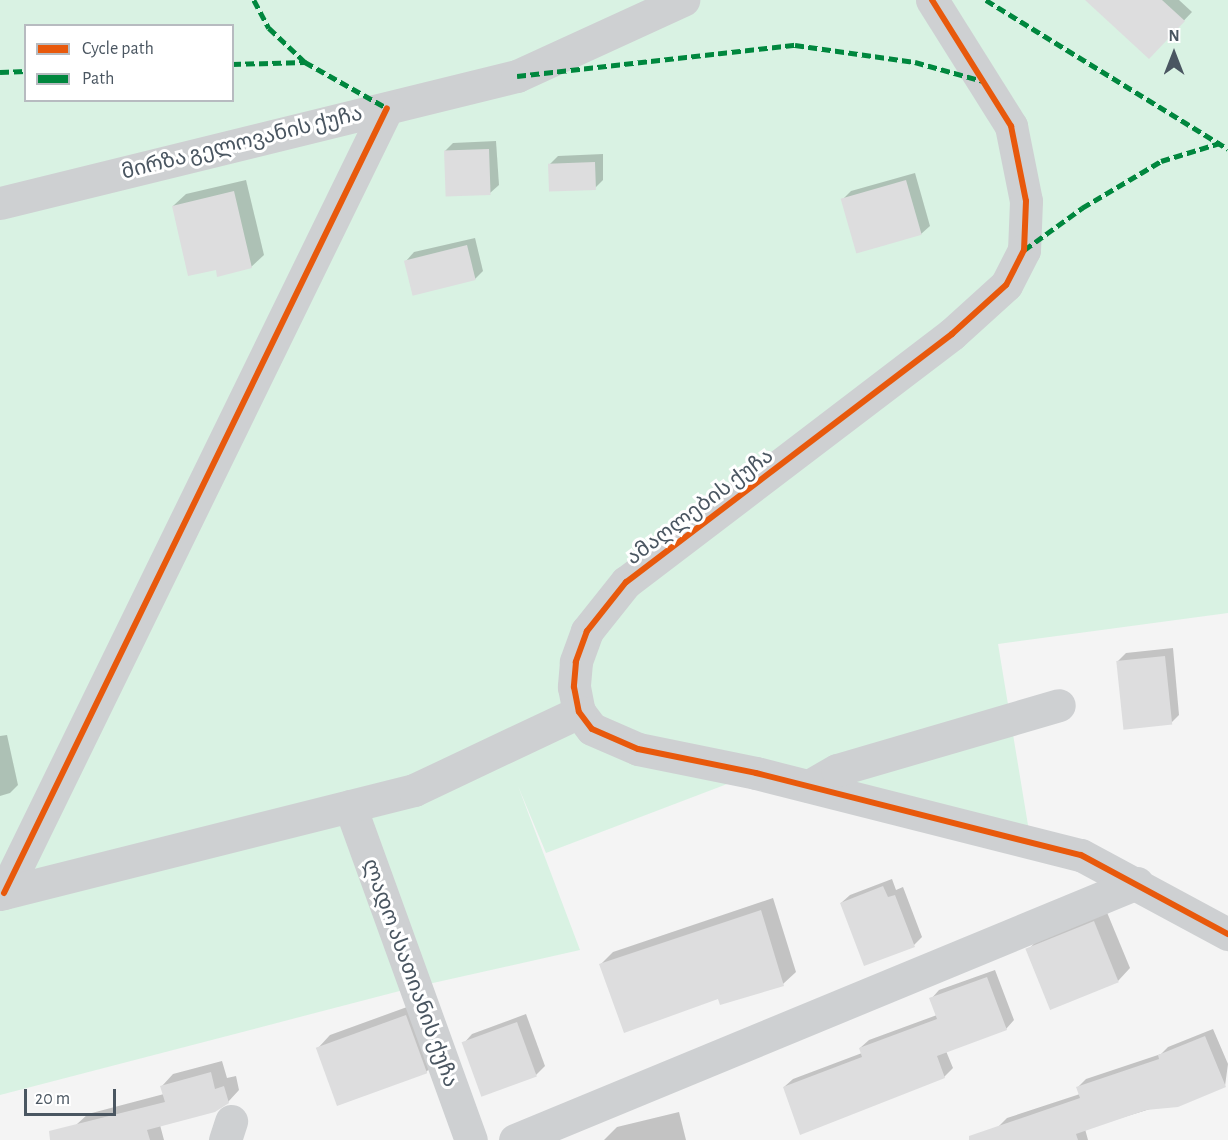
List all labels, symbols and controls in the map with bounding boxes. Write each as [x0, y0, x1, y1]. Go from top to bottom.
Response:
legend [24, 24, 234, 102]
north arrow [1144, 24, 1204, 84]
text: N [1168, 28, 1180, 44]
text: Cycle path [82, 40, 154, 58]
text: Path [82, 70, 114, 88]
street label: მირზა გელოვანის ქუჩა [119, 101, 365, 185]
street label: ამაღლების ქუჩა [621, 443, 779, 571]
street label: ლადო ასათიანის ქუჩა [357, 855, 463, 1091]
scale bar [27, 1077, 118, 1115]
text: 20 m [35, 1090, 70, 1108]

